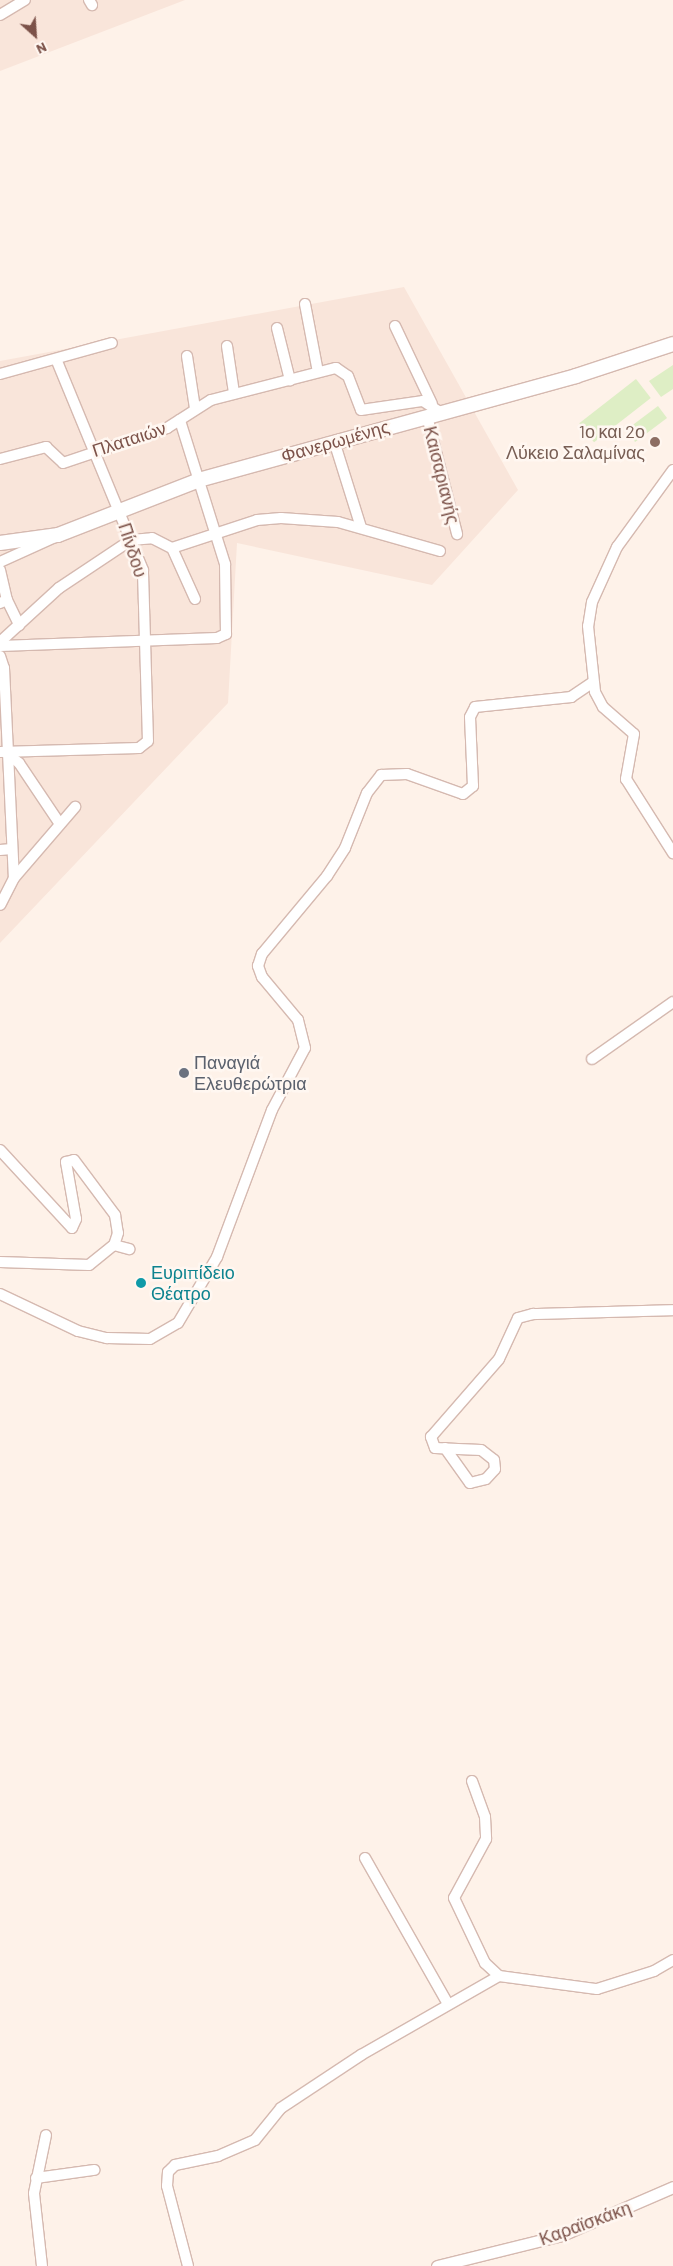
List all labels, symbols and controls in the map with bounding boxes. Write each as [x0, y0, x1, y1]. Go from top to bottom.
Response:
north arrow [10, 10, 60, 60]
text: N [34, 39, 50, 59]
street label: Φανερωμένης [278, 415, 392, 467]
street label: Πλαταιών [89, 417, 169, 461]
place label: 1ο και 2ο Λύκειο Σαλαμίνας [506, 421, 645, 464]
street label: Καισαριανής [419, 424, 465, 526]
marker: 1ο και 2ο Λύκειο Σαλαμίνας [649, 436, 661, 448]
street label: Πίνδου [114, 520, 152, 580]
place label: Παναγιά Ελευθερώτρια [194, 1052, 307, 1094]
marker: Παναγιά Ελευθερώτρια [178, 1067, 190, 1079]
place label: Ευριπίδειο Θέατρο [151, 1262, 235, 1304]
marker: Ευριπίδειο Θέατρο [135, 1277, 147, 1289]
street label: Καραϊσκάκη [536, 2196, 634, 2250]

